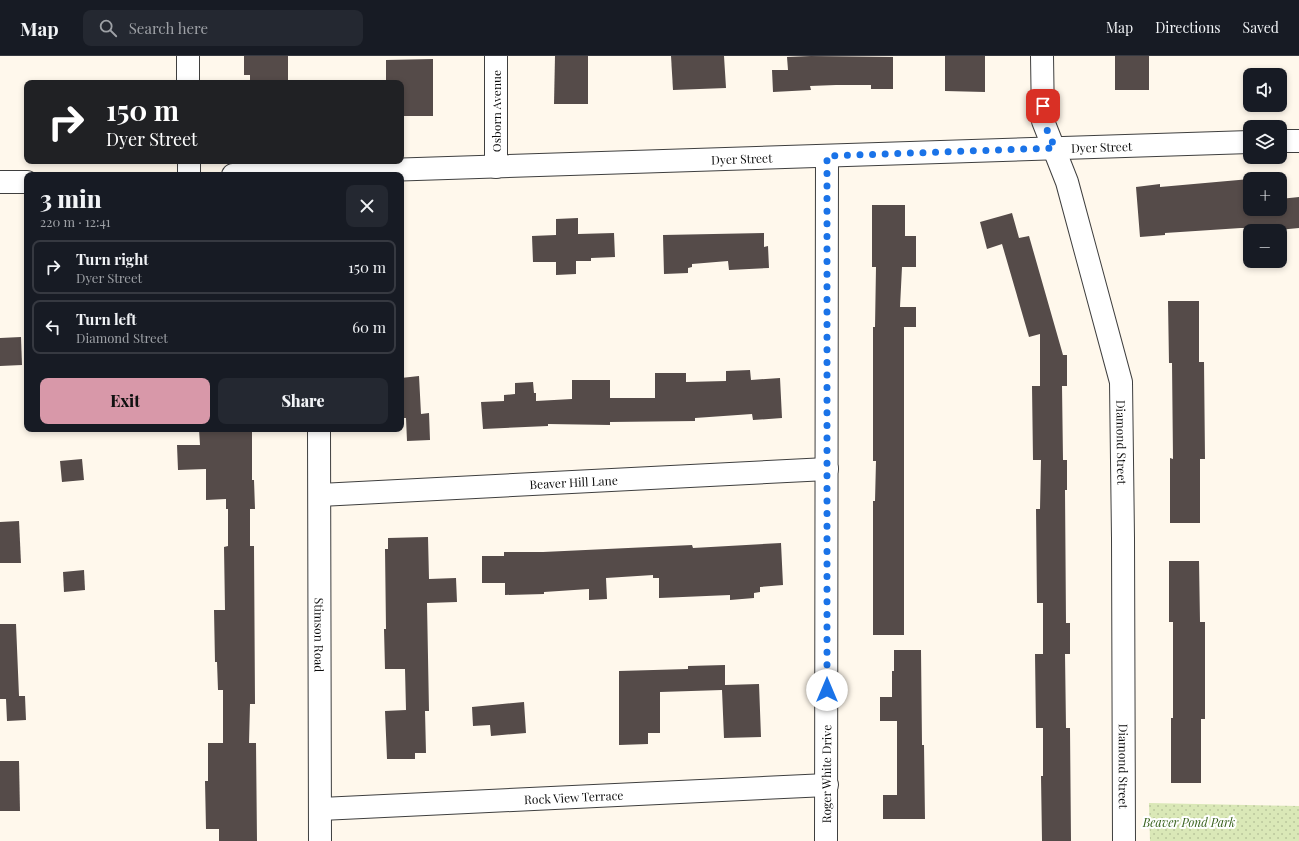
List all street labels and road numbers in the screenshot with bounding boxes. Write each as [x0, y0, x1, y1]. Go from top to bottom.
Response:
street label: Osborn Avenue [488, 70, 504, 152]
street label: Dyer Street [1071, 138, 1133, 156]
street label: Dyer Street [711, 149, 773, 167]
street label: Diamond Street [1113, 400, 1130, 486]
street label: Beaver Hill Lane [529, 472, 618, 492]
street label: Stimson Road [311, 598, 328, 672]
street label: Diamond Street [1116, 724, 1132, 809]
street label: Roger White Drive [818, 725, 834, 823]
street label: Rock View Terrace [524, 787, 624, 807]

